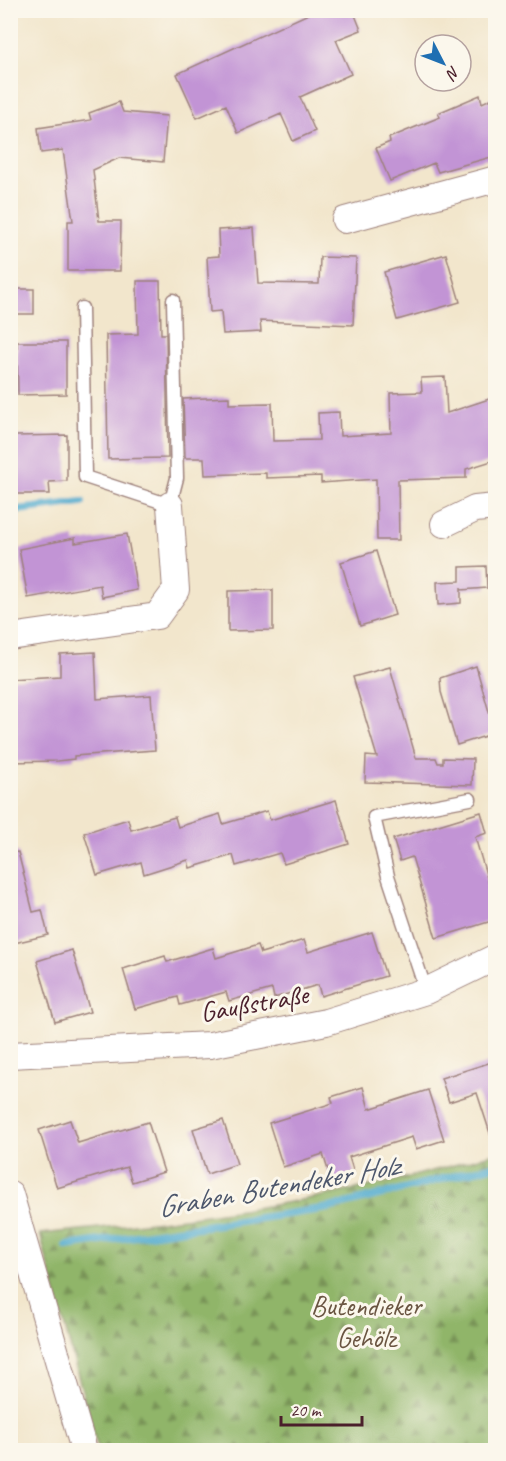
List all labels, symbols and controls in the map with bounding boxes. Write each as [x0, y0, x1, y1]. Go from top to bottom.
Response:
north arrow [413, 33, 473, 93]
text: N [441, 62, 464, 85]
street label: Gaußstraße [197, 976, 312, 1030]
water label: Graben Butendeker Holz [154, 1145, 406, 1226]
park label: Butendieker Gehölz [311, 1288, 423, 1355]
scale bar [281, 1389, 362, 1427]
text: 20 m [290, 1399, 323, 1421]

